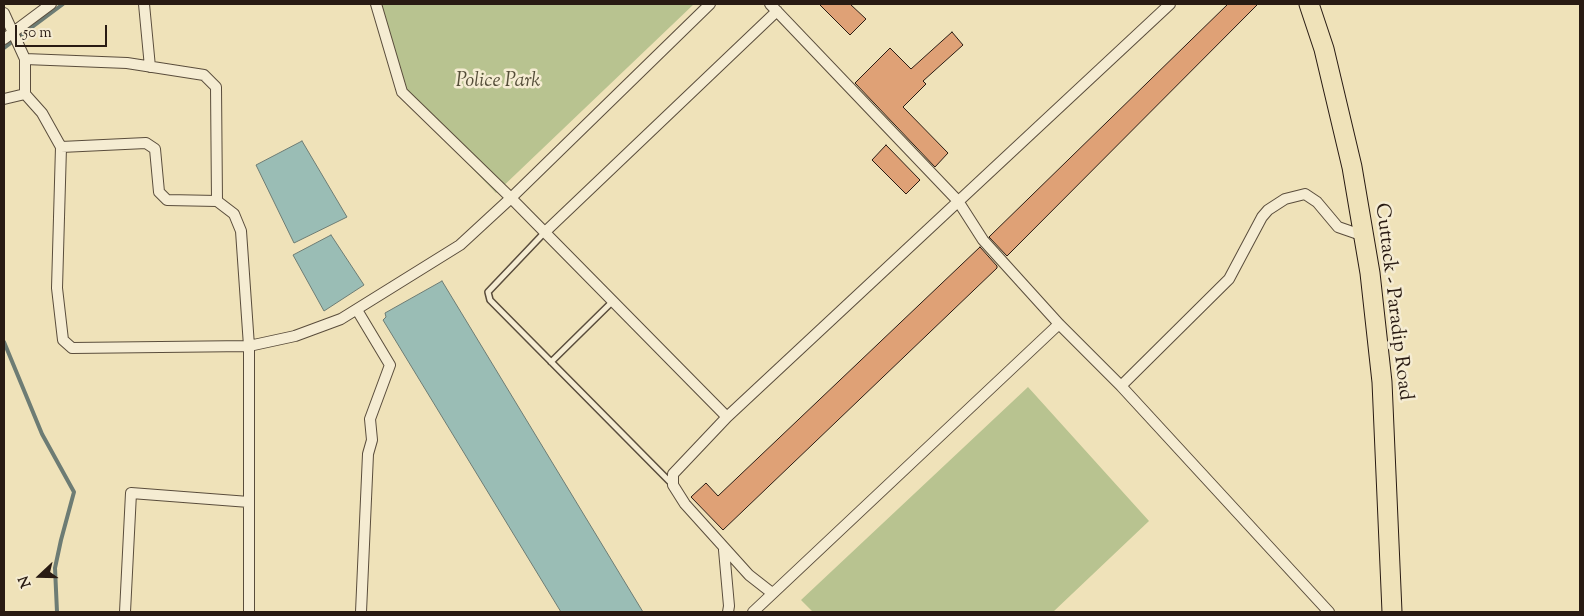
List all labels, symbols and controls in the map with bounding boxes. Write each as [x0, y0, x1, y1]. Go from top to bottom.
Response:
scale bar [18, 15, 110, 47]
text: 50 m [23, 23, 52, 44]
park label: Police Park [456, 71, 540, 95]
street label: Cuttack - Paradip Road [1368, 202, 1416, 402]
north arrow [15, 551, 65, 601]
text: N [15, 573, 37, 590]

